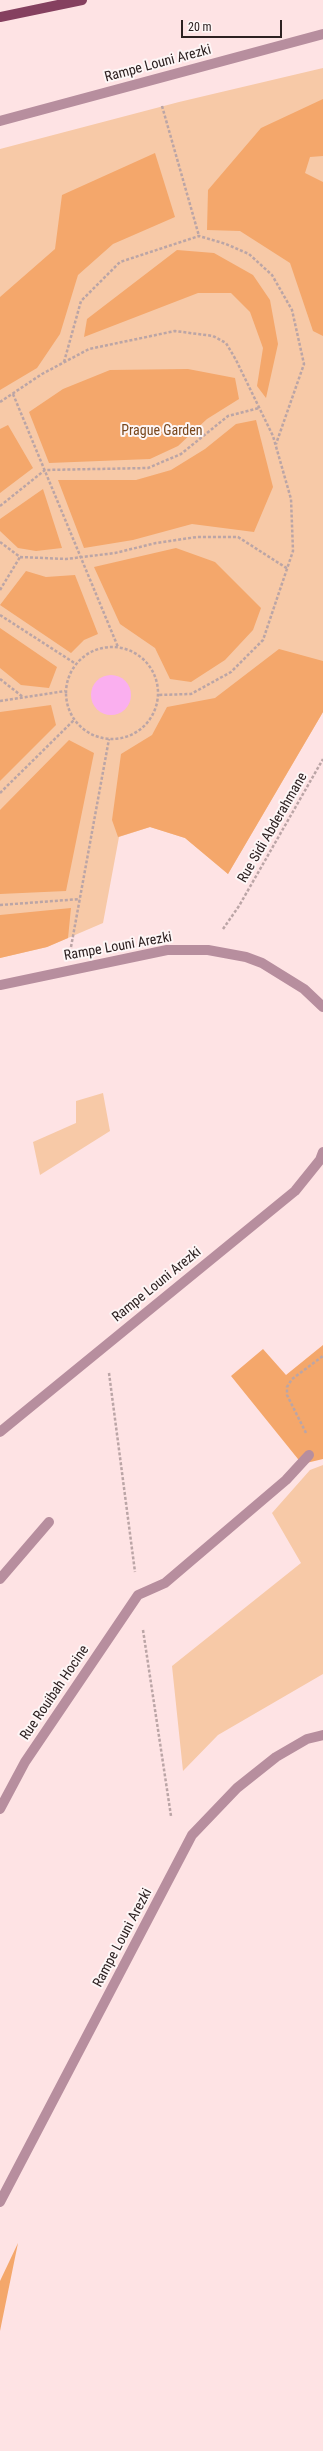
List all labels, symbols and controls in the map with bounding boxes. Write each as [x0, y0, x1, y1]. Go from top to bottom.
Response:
scale bar [183, 12, 284, 38]
text: 20 m [188, 20, 212, 34]
street label: Rampe Louni Arezki [103, 42, 213, 86]
park label: Prague Garden [121, 423, 203, 439]
street label: Rue Sidi Abderahmane [235, 770, 311, 886]
street label: Rampe Louni Arezki [63, 929, 173, 965]
street label: Rampe Louni Arezki [109, 1244, 205, 1326]
street label: Rue Rouibah Hocine [17, 1642, 93, 1744]
street label: Rampe Louni Arezki [90, 1886, 156, 1990]

